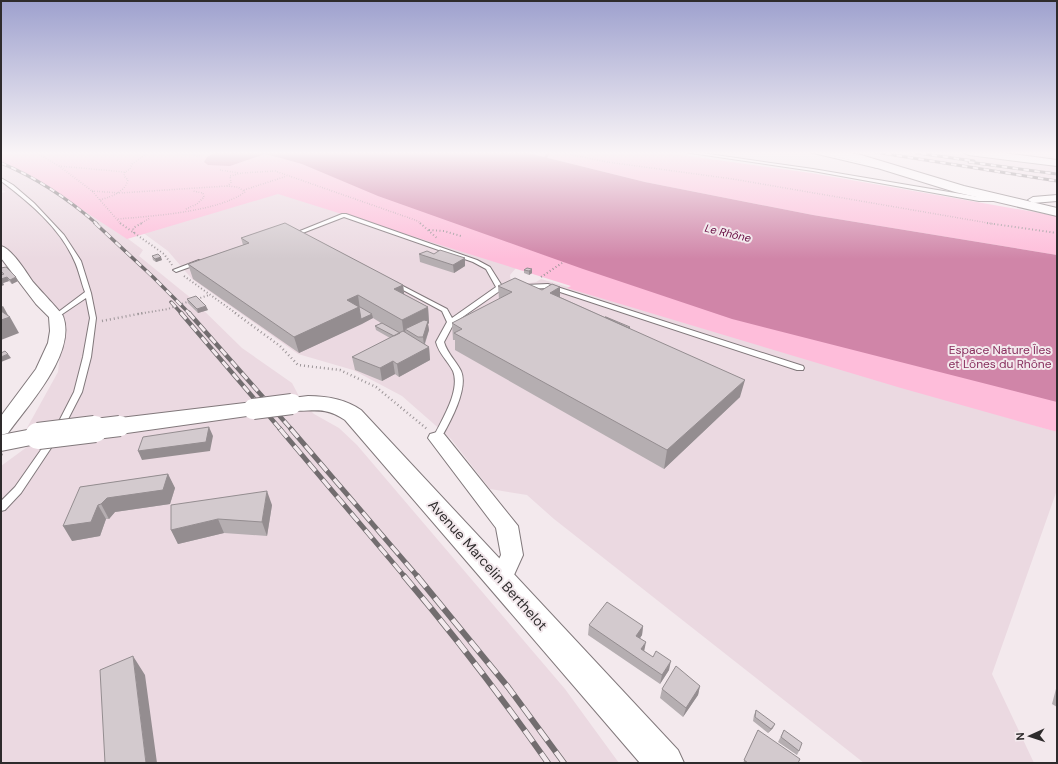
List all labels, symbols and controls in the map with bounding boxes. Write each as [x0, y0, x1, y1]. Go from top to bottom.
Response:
water label: Le Rhône [704, 221, 752, 245]
park label: Espace Nature Îles et Lônes du Rhône [948, 342, 1052, 372]
street label: Avenue Marcelin Berthelot [425, 496, 551, 634]
north arrow [1010, 716, 1050, 756]
text: N [1013, 732, 1027, 741]

